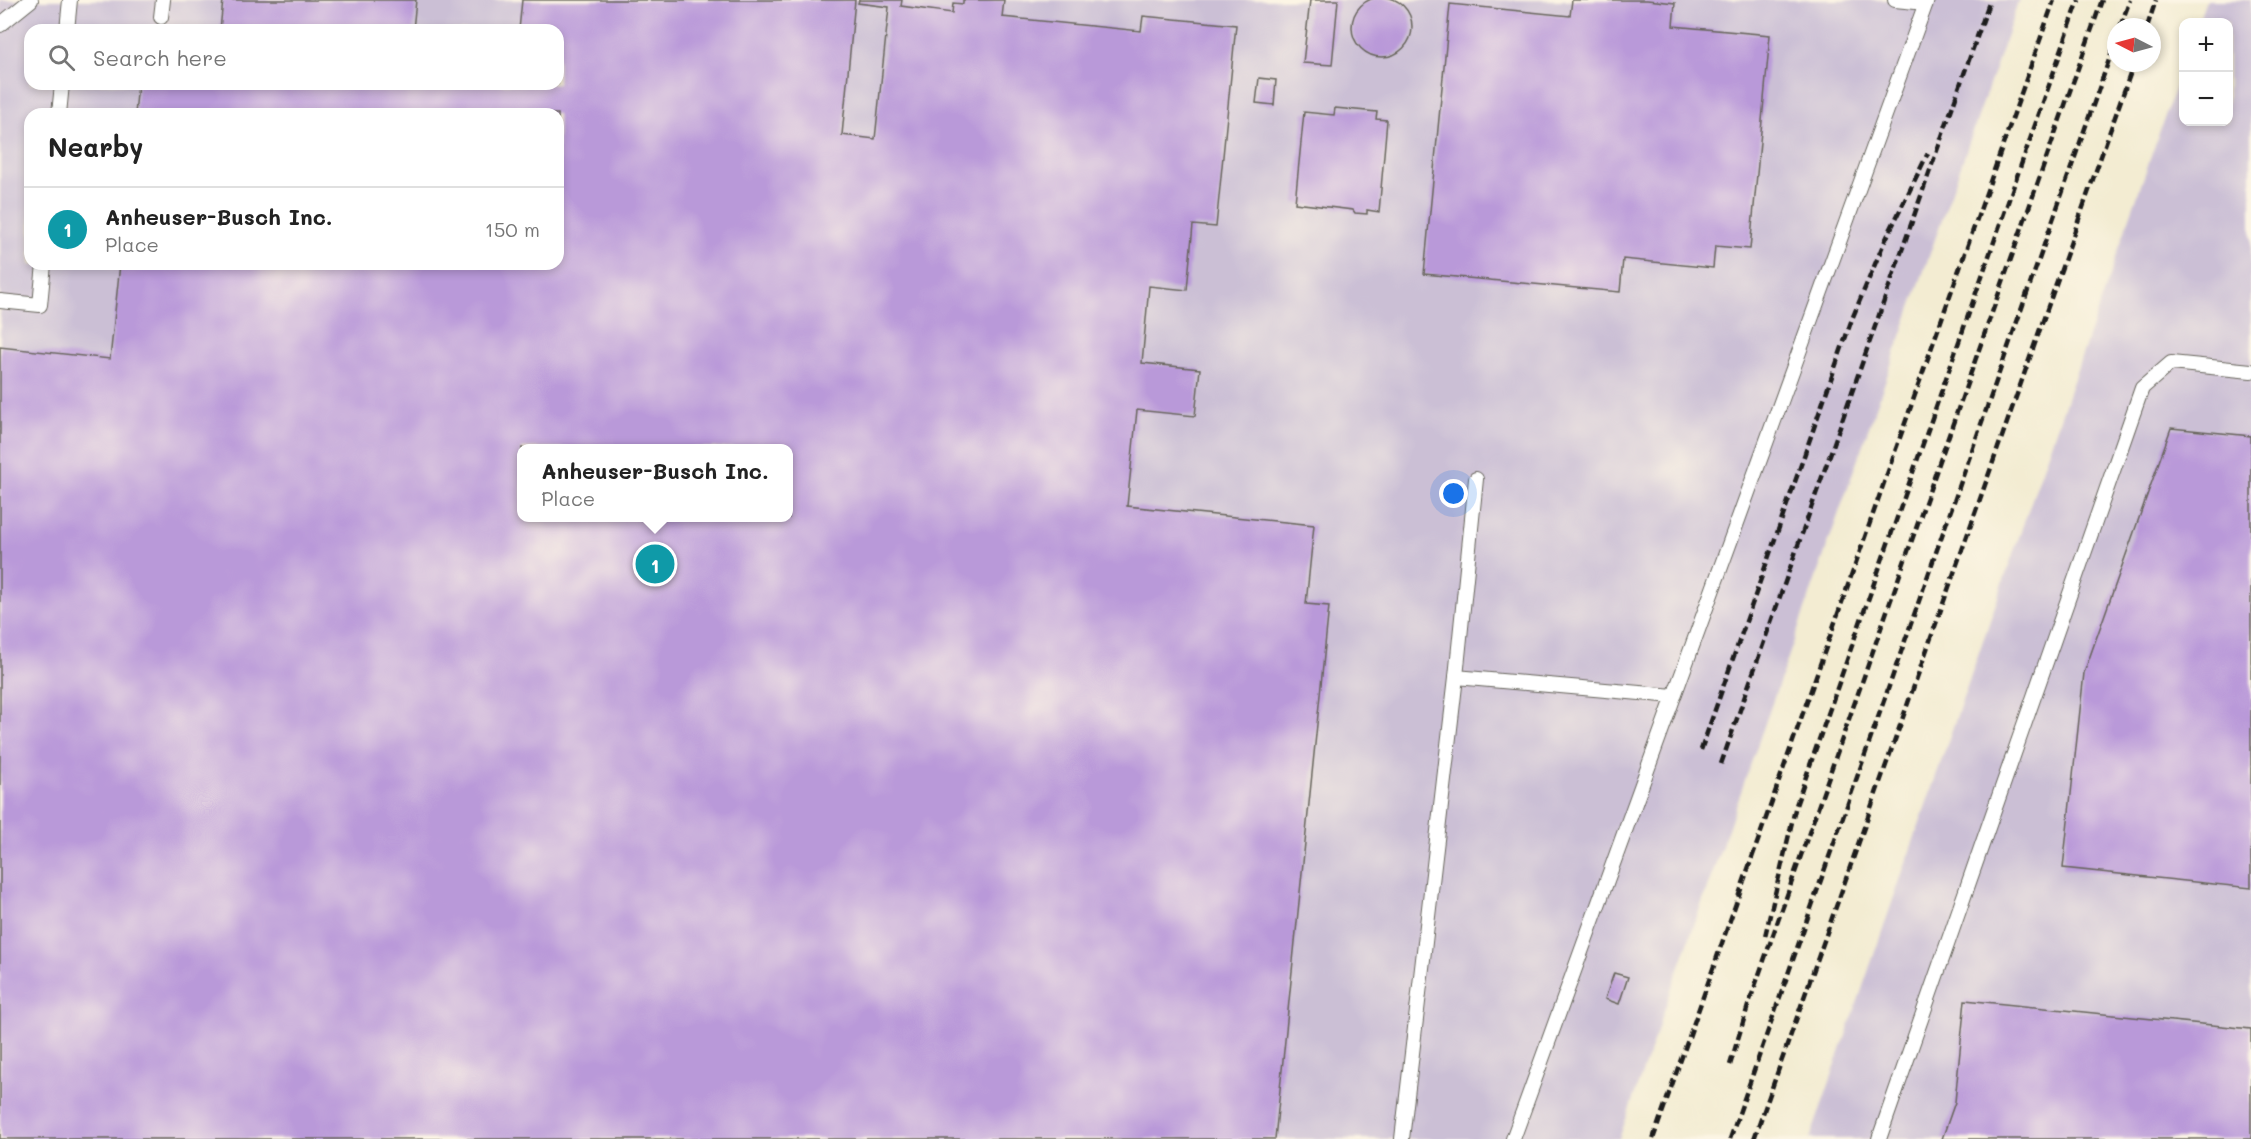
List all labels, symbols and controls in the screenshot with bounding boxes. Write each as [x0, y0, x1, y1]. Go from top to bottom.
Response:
north arrow [2107, 18, 2161, 72]
map controls [2179, 18, 2233, 126]
button: + [2179, 18, 2233, 72]
search box [24, 24, 564, 90]
icon: search [45, 41, 78, 74]
text: Search here [93, 43, 227, 72]
button: − [2179, 72, 2233, 126]
text: Nearby [48, 130, 143, 164]
text: Anheuser-Busch Inc. [105, 202, 333, 231]
text: 1 [63, 216, 72, 242]
text: 150 m [485, 216, 540, 242]
text: Place [105, 231, 159, 257]
popup [517, 444, 793, 522]
text: Anheuser-Busch Inc. [541, 456, 769, 485]
your location [1439, 479, 1468, 508]
text: Place [541, 485, 595, 511]
pin: 1 [636, 542, 674, 586]

